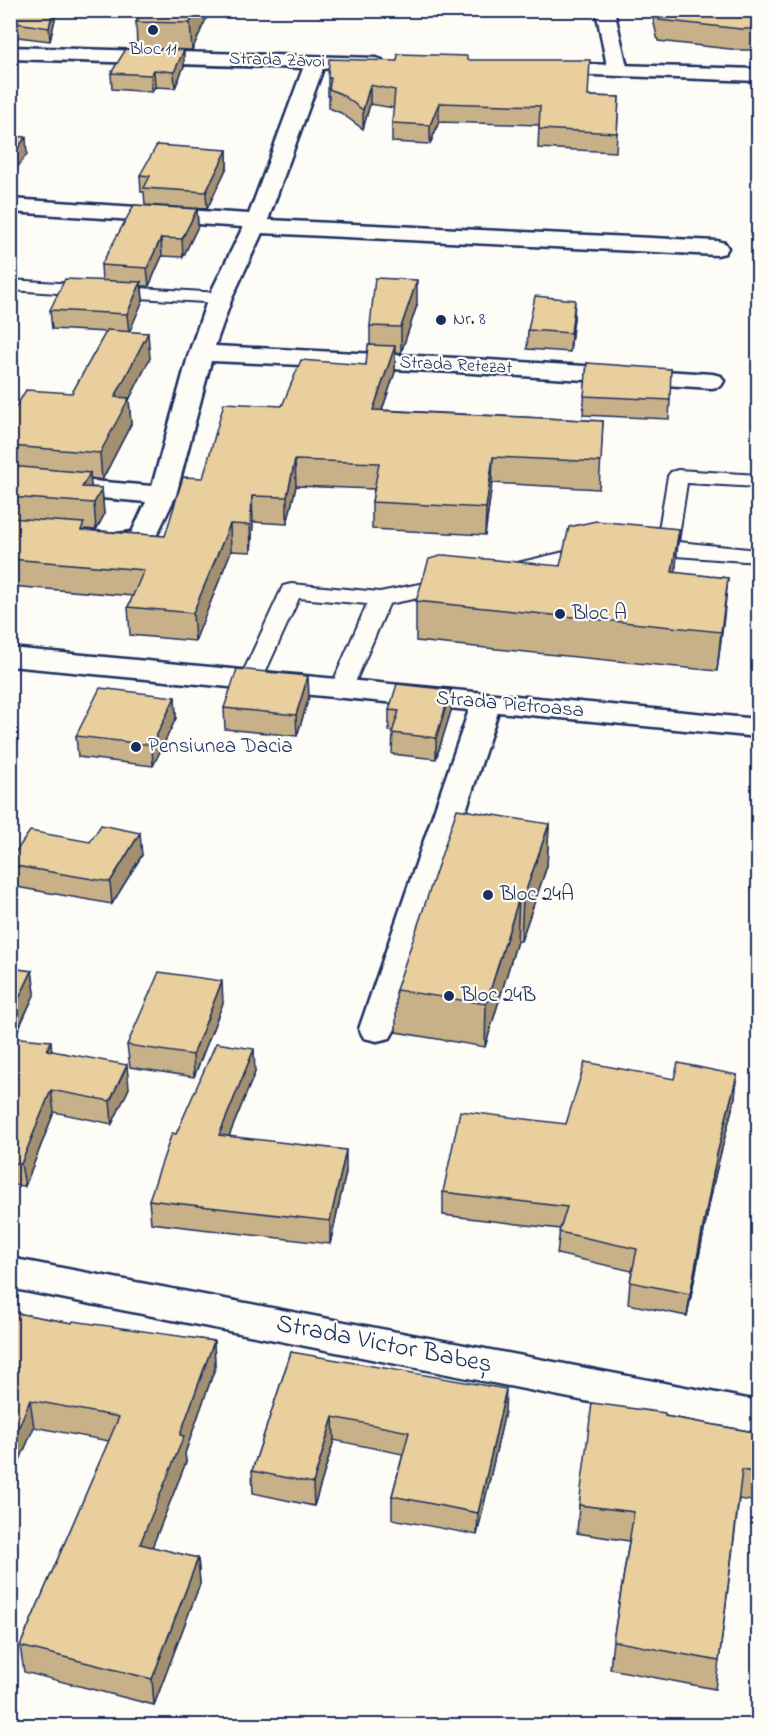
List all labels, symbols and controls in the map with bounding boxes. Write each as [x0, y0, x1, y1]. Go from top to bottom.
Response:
marker: Bloc 11 [146, 23, 160, 37]
place label: Bloc 11 [128, 37, 177, 63]
street label: Strada Zăvoi [229, 46, 325, 76]
place label: Nr. 8 [453, 307, 486, 333]
marker: Nr. 8 [434, 313, 448, 327]
street label: Strada Retezat [399, 350, 513, 382]
place label: Bloc A [571, 599, 627, 629]
marker: Bloc A [553, 607, 567, 621]
street label: Strada Pietroasa [435, 684, 585, 726]
place label: Pensiunea Dacia [148, 732, 293, 762]
marker: Pensiunea Dacia [129, 740, 143, 754]
place label: Bloc 24A [499, 880, 574, 910]
marker: Bloc 24A [481, 888, 495, 902]
place label: Bloc 24B [460, 981, 536, 1011]
marker: Bloc 24B [442, 989, 456, 1003]
street label: Strada Victor Babeș [273, 1305, 495, 1385]

